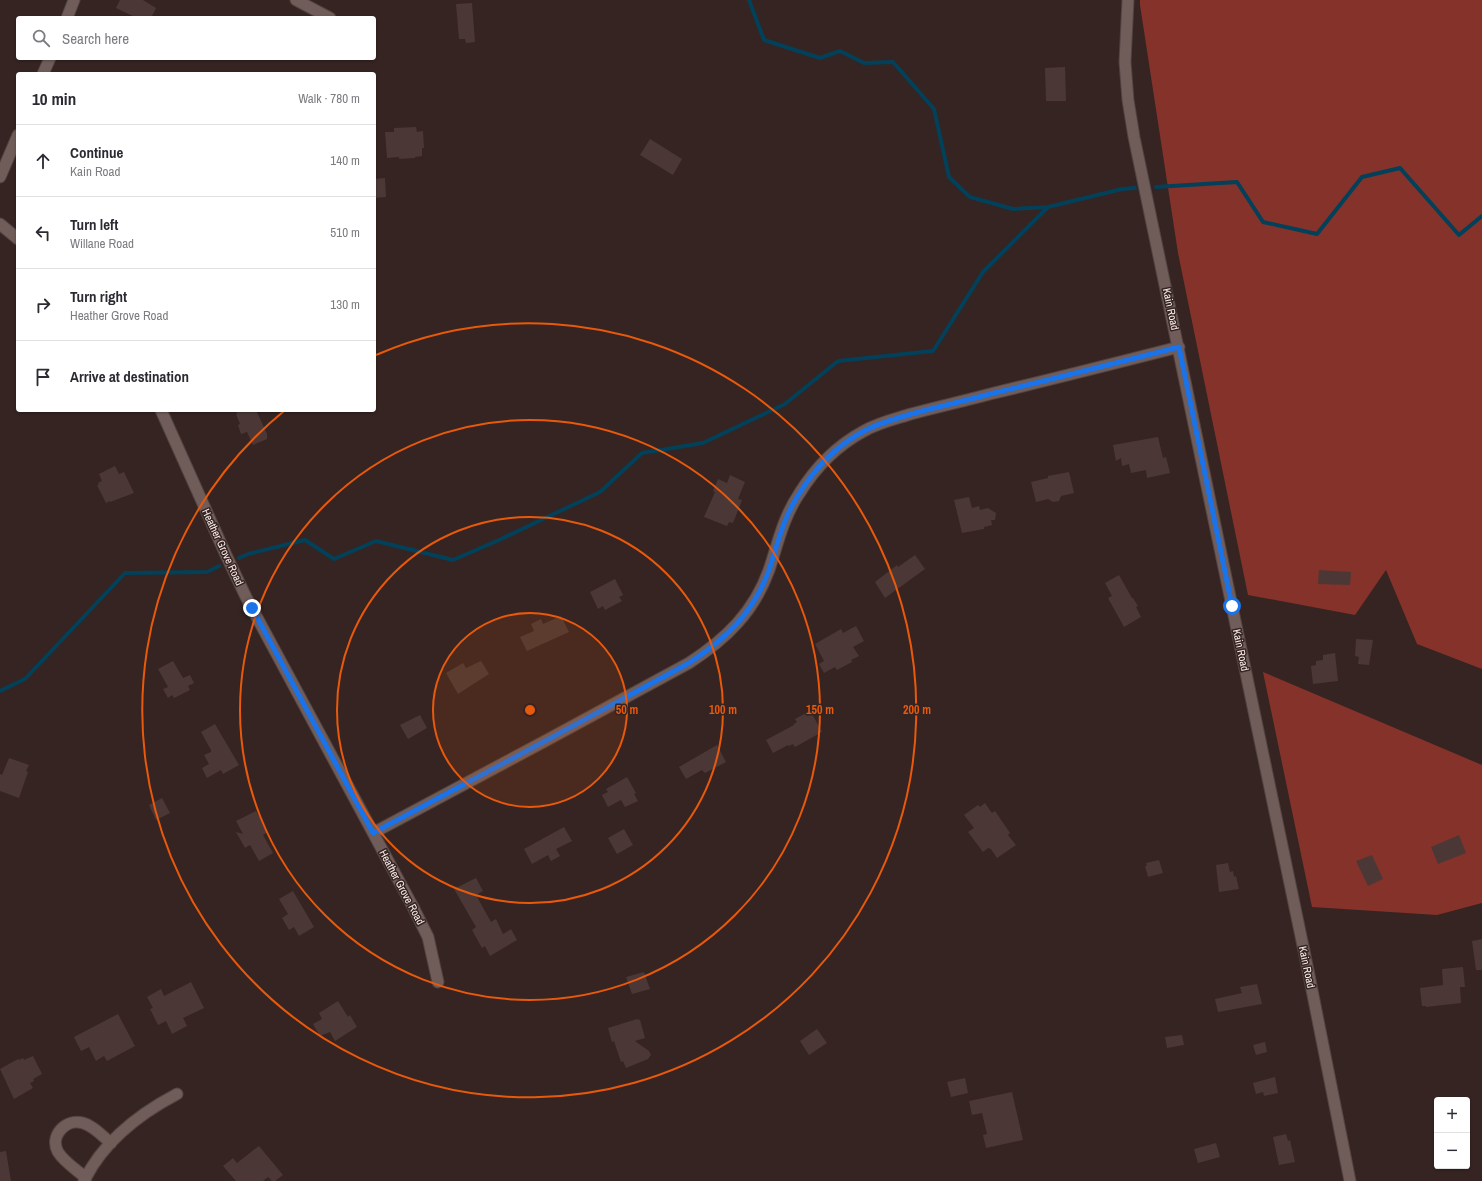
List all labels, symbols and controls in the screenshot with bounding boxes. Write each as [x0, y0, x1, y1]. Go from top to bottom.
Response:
search box [16, 16, 376, 60]
icon: search [30, 27, 52, 49]
text: Search here [62, 28, 129, 49]
text: 10 min [32, 87, 76, 110]
text: Walk · 780 m [298, 90, 360, 107]
text: Continue [70, 142, 123, 163]
icon: ahead [32, 150, 54, 172]
text: 140 m [330, 152, 360, 169]
text: Kain Road [70, 163, 120, 180]
text: Turn left [70, 214, 118, 235]
icon: left [32, 222, 54, 244]
text: 510 m [330, 224, 360, 241]
text: Willane Road [70, 235, 134, 252]
text: Turn right [70, 286, 127, 307]
street label: Kain Road [1160, 287, 1182, 331]
icon: right [32, 294, 54, 316]
text: 130 m [330, 296, 360, 313]
text: Heather Grove Road [70, 307, 168, 324]
icon: arrive [32, 366, 54, 388]
text: Arrive at destination [70, 366, 189, 387]
street label: Heather Grove Road [199, 506, 247, 588]
route start [1223, 597, 1241, 615]
route end [243, 599, 261, 617]
street label: Kain Road [1230, 628, 1252, 672]
text: 50 m [616, 702, 638, 718]
text: 100 m [709, 702, 737, 718]
text: 150 m [806, 702, 834, 718]
text: 200 m [903, 702, 931, 718]
centre of rings [523, 703, 537, 717]
street label: Heather Grove Road [376, 847, 428, 927]
street label: Kain Road [1296, 945, 1318, 989]
map controls [1434, 1097, 1470, 1169]
button: + [1434, 1097, 1470, 1133]
button: − [1434, 1133, 1470, 1169]

